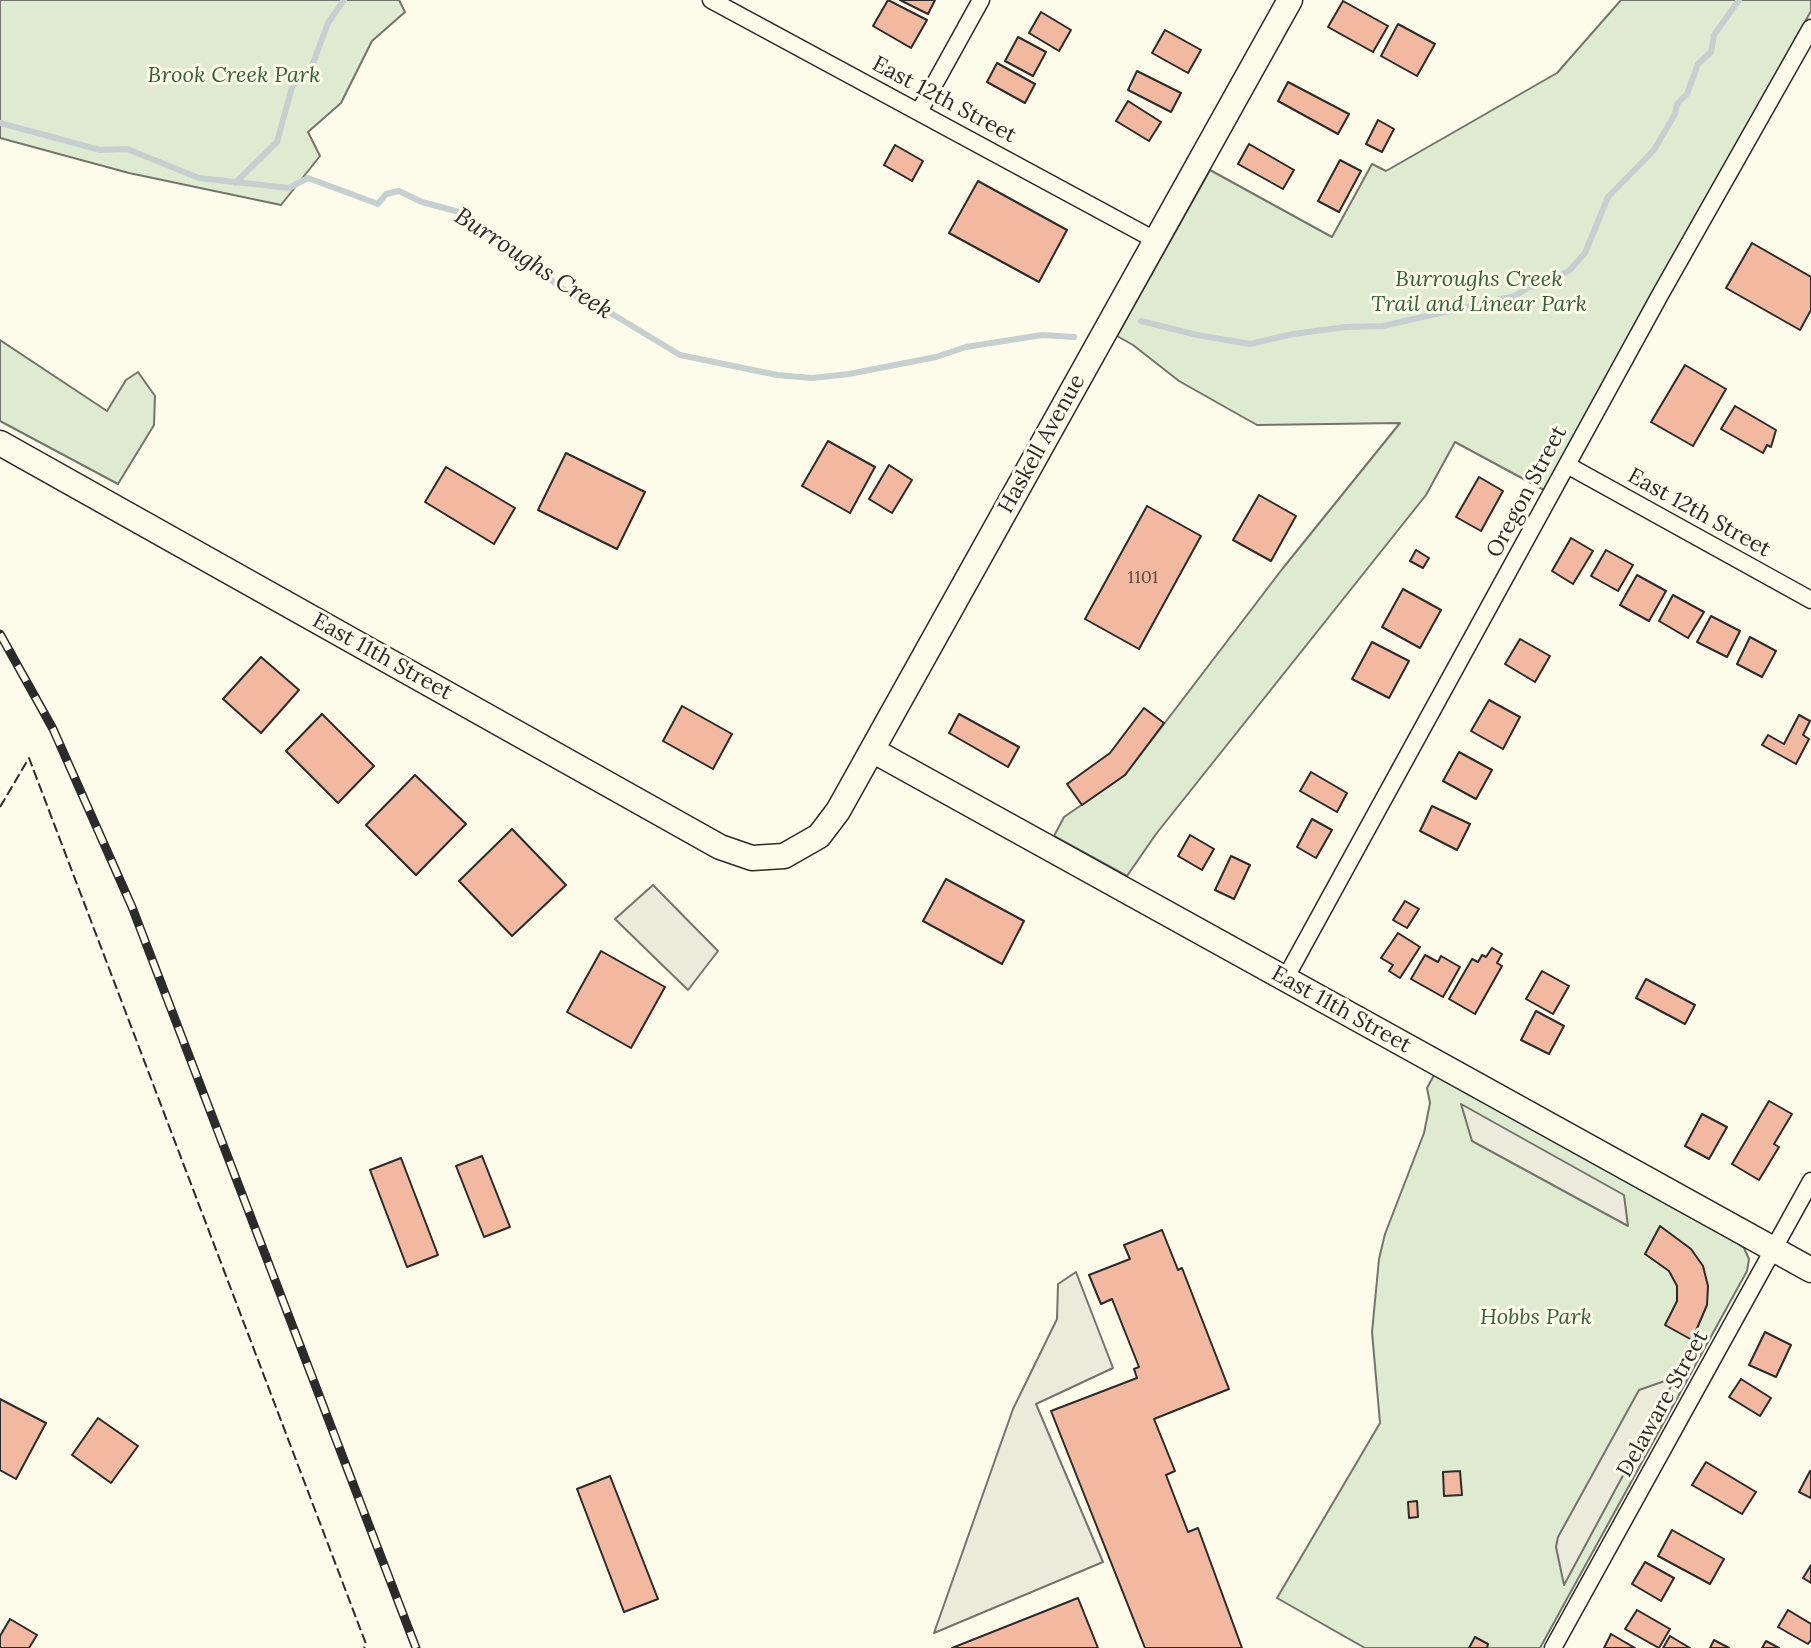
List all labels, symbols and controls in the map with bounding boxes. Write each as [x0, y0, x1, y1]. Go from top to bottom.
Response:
street label: East 12th Street [868, 51, 1020, 149]
park label: Brook Creek Park [148, 63, 320, 89]
water label: Burroughs Creek [449, 202, 617, 326]
park label: Burroughs Creek Trail and Linear Park [1371, 267, 1587, 318]
street label: Haskell Avenue [993, 370, 1091, 518]
street label: Oregon Street [1481, 422, 1573, 562]
street label: East 12th Street [1623, 463, 1775, 563]
house number: 1101 [1128, 567, 1158, 589]
street label: East 11th Street [308, 608, 456, 706]
street label: East 11th Street [1267, 961, 1415, 1059]
park label: Hobbs Park [1480, 1305, 1592, 1331]
street label: Delaware Street [1612, 1326, 1714, 1482]

